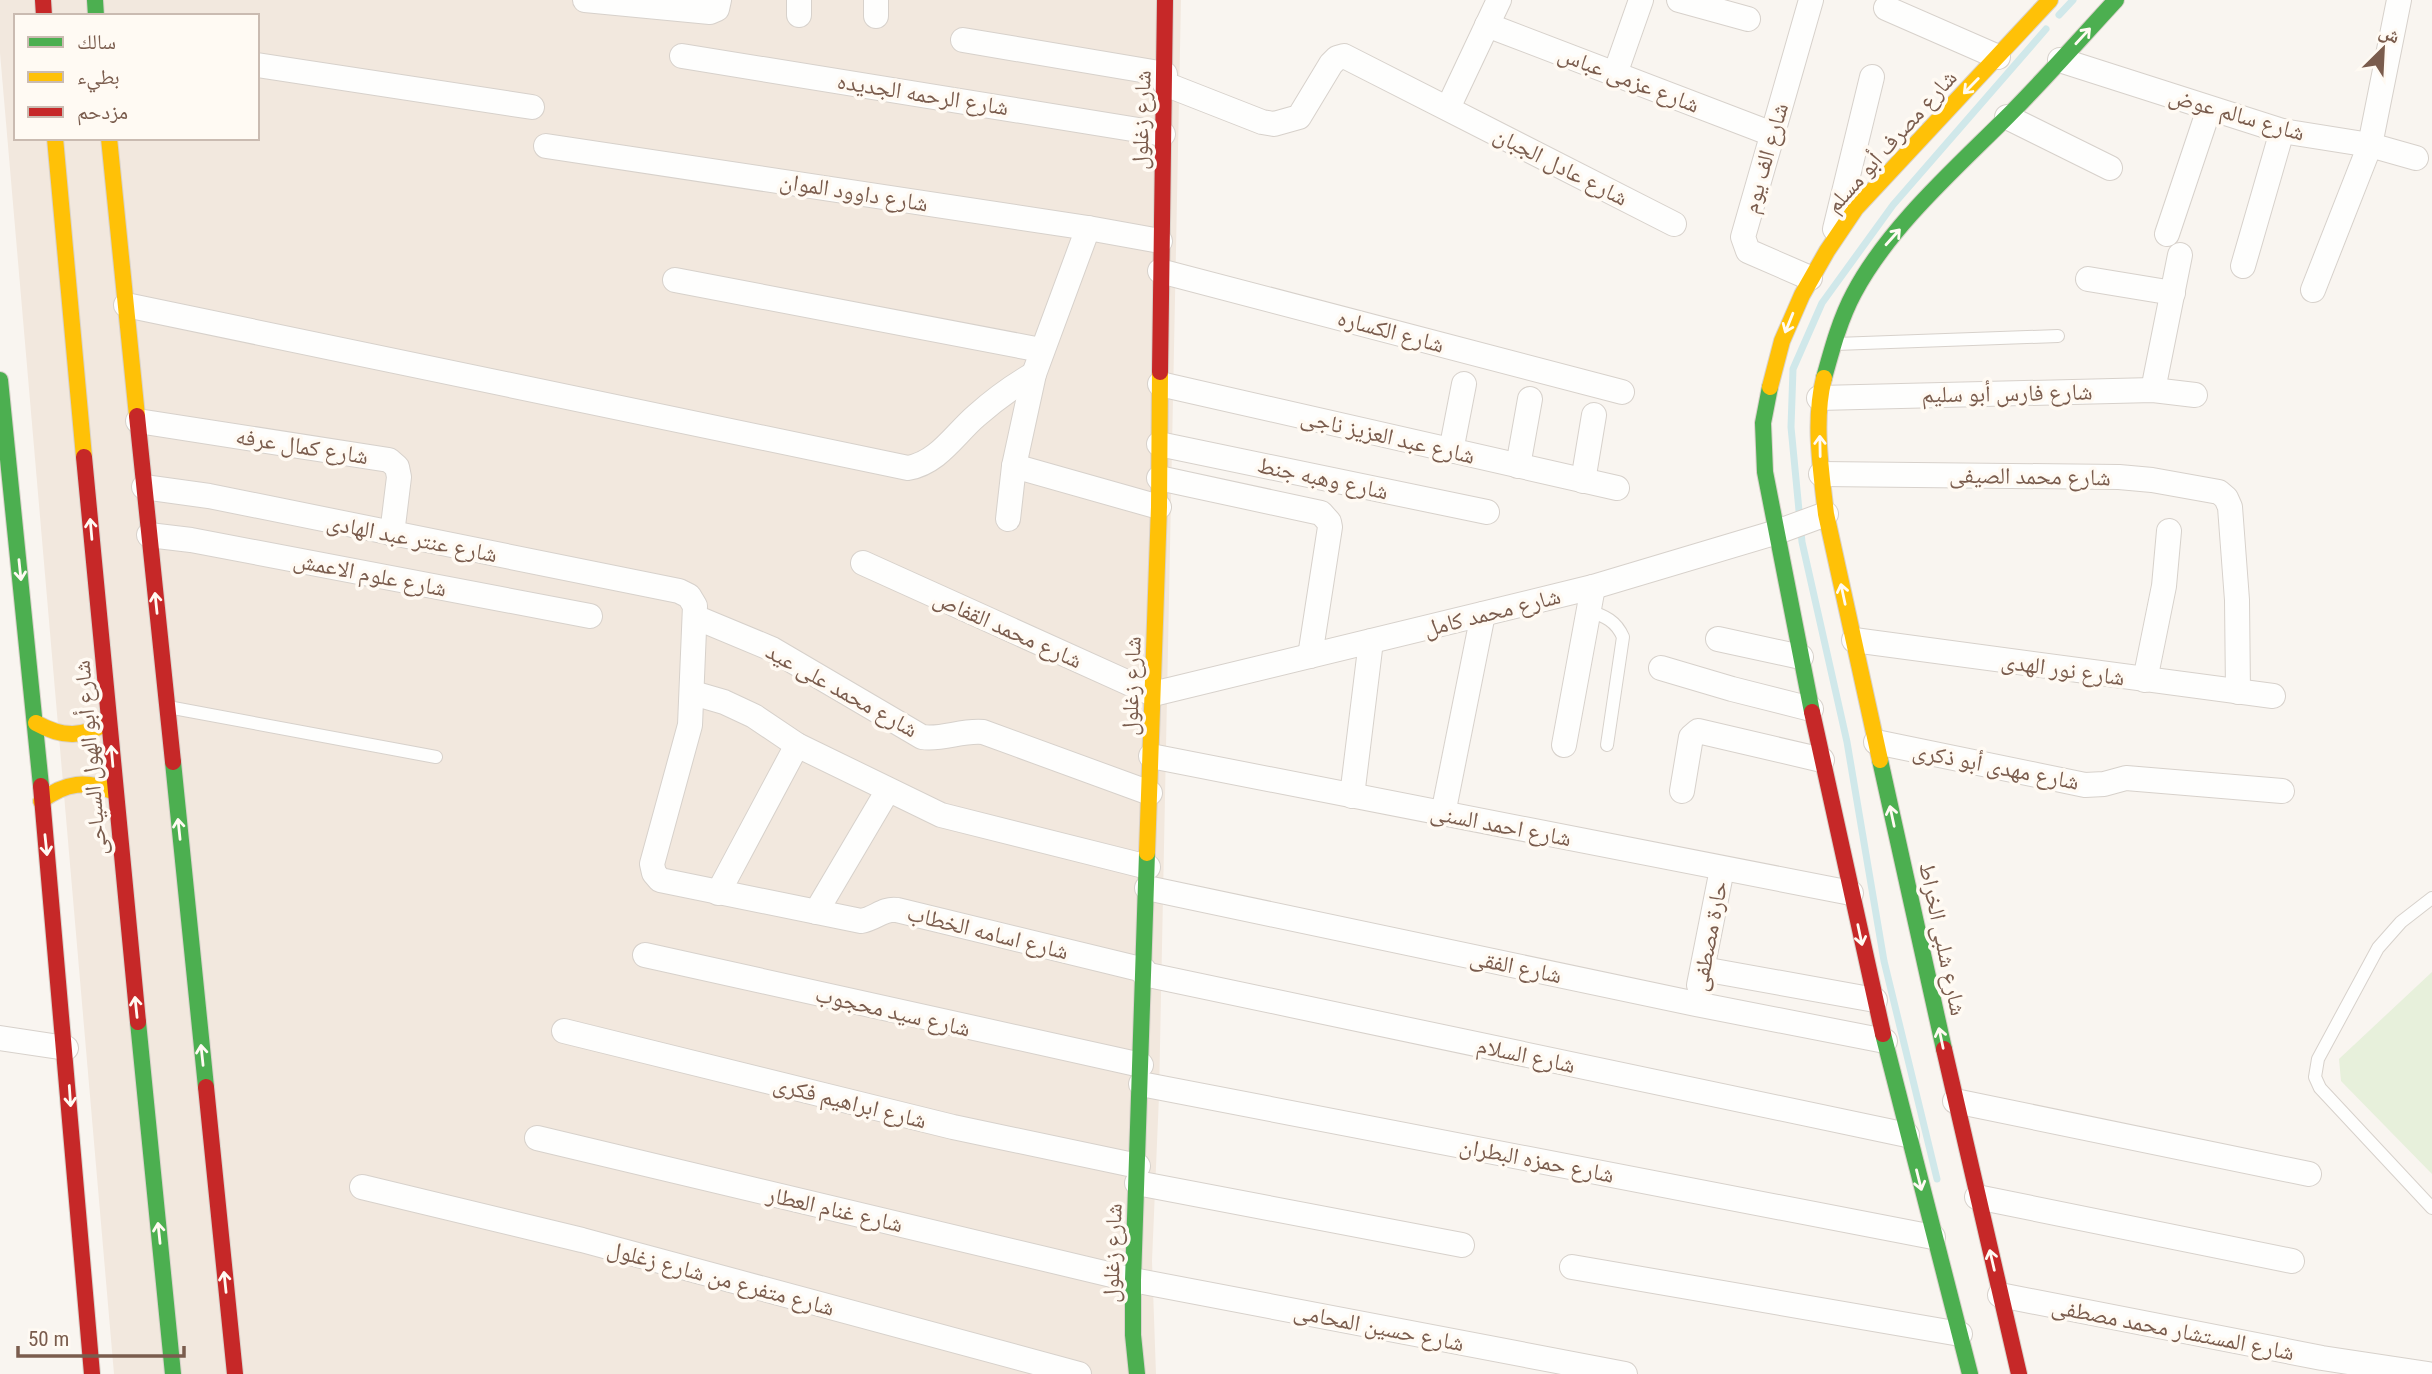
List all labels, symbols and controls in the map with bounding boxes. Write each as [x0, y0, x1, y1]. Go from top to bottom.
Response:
legend [14, 14, 259, 140]
north arrow [2348, 14, 2418, 84]
text: ش [2376, 19, 2404, 49]
one-way arrow [2075, 27, 2091, 45]
text: سالك [77, 30, 116, 54]
street label: شارع عزمى عباس [1554, 40, 1703, 120]
street label: شارع مصرف أبو مسلم [1820, 64, 1964, 220]
text: بطيء [77, 65, 120, 93]
street label: شارع الرحمه الجديده [835, 68, 1011, 122]
street label: شارع زغلول [1126, 70, 1158, 170]
one-way arrow [1962, 77, 1979, 94]
street label: شارع سالم عوض [2165, 82, 2308, 149]
text: مزدحم [77, 100, 128, 126]
street label: شارع الف يوم [1737, 100, 1796, 217]
street label: شارع عادل الجبان [1489, 121, 1632, 213]
street label: شارع داوود الموان [778, 167, 930, 219]
one-way arrow [1885, 228, 1901, 246]
street label: شارع الكساره [1334, 304, 1447, 360]
one-way arrow [1782, 312, 1795, 333]
street label: شارع فارس أبو سليم [1921, 378, 2093, 410]
street label: شارع عبد العزيز ناجى [1298, 403, 1478, 471]
street label: شارع كمال عرفه [234, 423, 370, 471]
one-way arrow [1814, 435, 1827, 458]
street label: شارع وهبه جنط [1255, 451, 1391, 506]
street label: شارع محمد الصيفى [1949, 462, 2111, 492]
street label: شارع عنتر عبد الهادى [324, 509, 500, 569]
one-way arrow [84, 518, 97, 541]
street label: شارع علوم الاعمش [291, 546, 449, 605]
one-way arrow [14, 558, 27, 580]
street label: شارع محمد كامل [1421, 582, 1564, 643]
one-way arrow [1836, 583, 1850, 606]
street label: شارع محمد القفاص [929, 585, 1086, 675]
one-way arrow [149, 592, 162, 615]
street label: شارع زغلول [1116, 636, 1148, 736]
street label: شارع محمد على عيد [761, 638, 922, 744]
street label: شارع نور الهدى [1999, 647, 2126, 693]
street label: شارع أبو الهول السياحى [68, 659, 113, 857]
street label: شارع مهدى أبو ذكرى [1910, 736, 2082, 797]
one-way arrow [105, 745, 118, 768]
street label: شارع احمد السنى [1428, 799, 1574, 853]
one-way arrow [1885, 805, 1899, 828]
one-way arrow [172, 818, 185, 841]
one-way arrow [40, 833, 53, 856]
street label: شارع شلبى الخراط [1912, 860, 1972, 1018]
street label: حارة مصطفى [1686, 879, 1733, 993]
street label: شارع اسامه الخطاب [904, 899, 1071, 967]
one-way arrow [1854, 923, 1867, 946]
street label: شارع الفقى [1467, 944, 1564, 990]
street label: شارع سيد محجوب [813, 981, 973, 1043]
one-way arrow [129, 996, 142, 1018]
one-way arrow [1934, 1027, 1947, 1050]
street label: شارع السلام [1474, 1032, 1578, 1081]
one-way arrow [195, 1045, 208, 1067]
street label: شارع ابراهيم فكرى [770, 1070, 929, 1136]
one-way arrow [64, 1084, 77, 1106]
street label: شارع حمزه البطران [1457, 1132, 1616, 1190]
one-way arrow [1913, 1168, 1926, 1191]
street label: شارع غنام العطار [763, 1181, 906, 1240]
street label: شارع زغلول [1097, 1203, 1129, 1303]
one-way arrow [152, 1222, 165, 1245]
street label: شارع متفرع من شارع زغلول [604, 1235, 837, 1323]
one-way arrow [1985, 1249, 1998, 1272]
one-way arrow [219, 1271, 232, 1294]
street label: شارع المستشار محمد مصطفى [2049, 1293, 2297, 1367]
street label: شارع حسين المحامى [1291, 1298, 1466, 1358]
scale bar [18, 1314, 184, 1358]
text: 50 m [28, 1327, 69, 1351]

